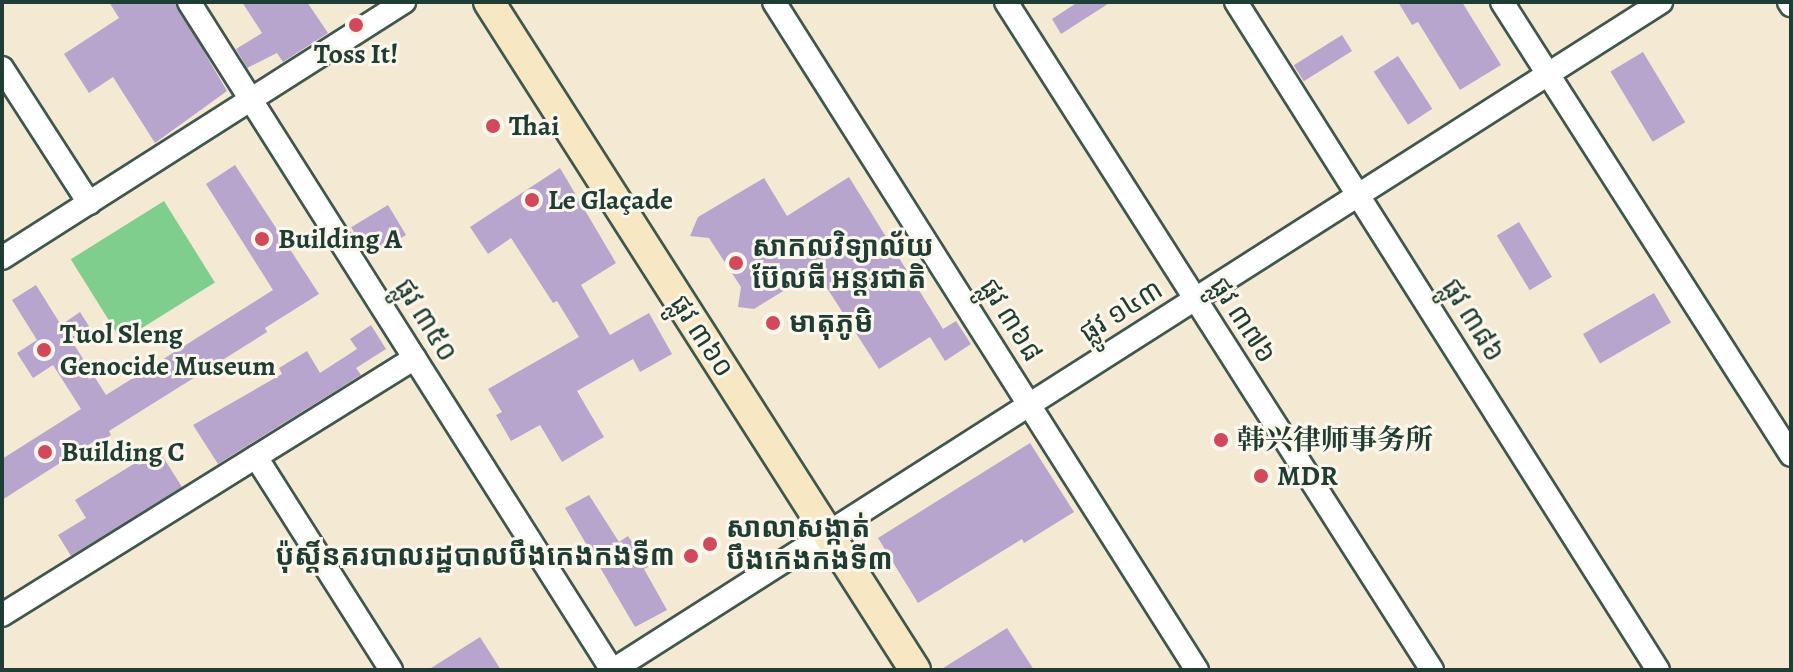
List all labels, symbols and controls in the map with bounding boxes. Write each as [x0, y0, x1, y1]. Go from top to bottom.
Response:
marker: Toss It! [347, 16, 365, 34]
place label: Toss It! [314, 37, 398, 71]
place label: Thai [509, 109, 559, 143]
marker: Thai [484, 117, 502, 135]
place label: Le Glaçade [548, 183, 673, 217]
marker: Le Glaçade [523, 191, 541, 209]
place label: Building A [278, 222, 402, 256]
marker: Building A [253, 230, 271, 248]
place label: សាកលវិទ្យាល័យ ប៊ែលធី អន្តរជាតិ [752, 230, 934, 296]
marker: សាកលវិទ្យាល័យ ប៊ែលធី អន្តរជាតិ [727, 254, 745, 272]
street label: ផ្លូវ ៣៧៦ [1203, 271, 1283, 369]
street label: ផ្លូវ ៣៥០ [387, 272, 465, 368]
street label: ផ្លូវ ៣៦៨ [972, 272, 1050, 368]
street label: ផ្លូវ ១៤៣ [1073, 272, 1169, 350]
street label: ផ្លូវ ៣៨៦ [1434, 272, 1512, 368]
street label: ផ្លូវ ៣៦០ [663, 288, 741, 384]
place label: មាតុភូមិ [789, 306, 873, 340]
marker: មាតុភូមិ [764, 314, 782, 332]
place label: Tuol Sleng Genocide Museum [60, 317, 276, 383]
marker: Tuol Sleng Genocide Museum [35, 341, 53, 359]
place label: 韩兴律师事务所 [1237, 423, 1433, 457]
marker: 韩兴律师事务所 [1212, 431, 1230, 449]
place label: Building C [61, 435, 185, 469]
marker: Building C [36, 443, 54, 461]
place label: MDR [1277, 459, 1338, 493]
marker: MDR [1252, 467, 1270, 485]
place label: សាលាសង្កាត់ បឹងកេងកងទី៣ [726, 511, 893, 577]
marker: សាលាសង្កាត់ បឹងកេងកងទី៣ [701, 535, 719, 553]
place label: ប៉ុស្តិ៍នគរបាលរដ្ឋបាលបឹងកេងកងទី៣ [275, 539, 675, 573]
marker: ប៉ុស្តិ៍នគរបាលរដ្ឋបាលបឹងកេងកងទី៣ [682, 547, 700, 565]

